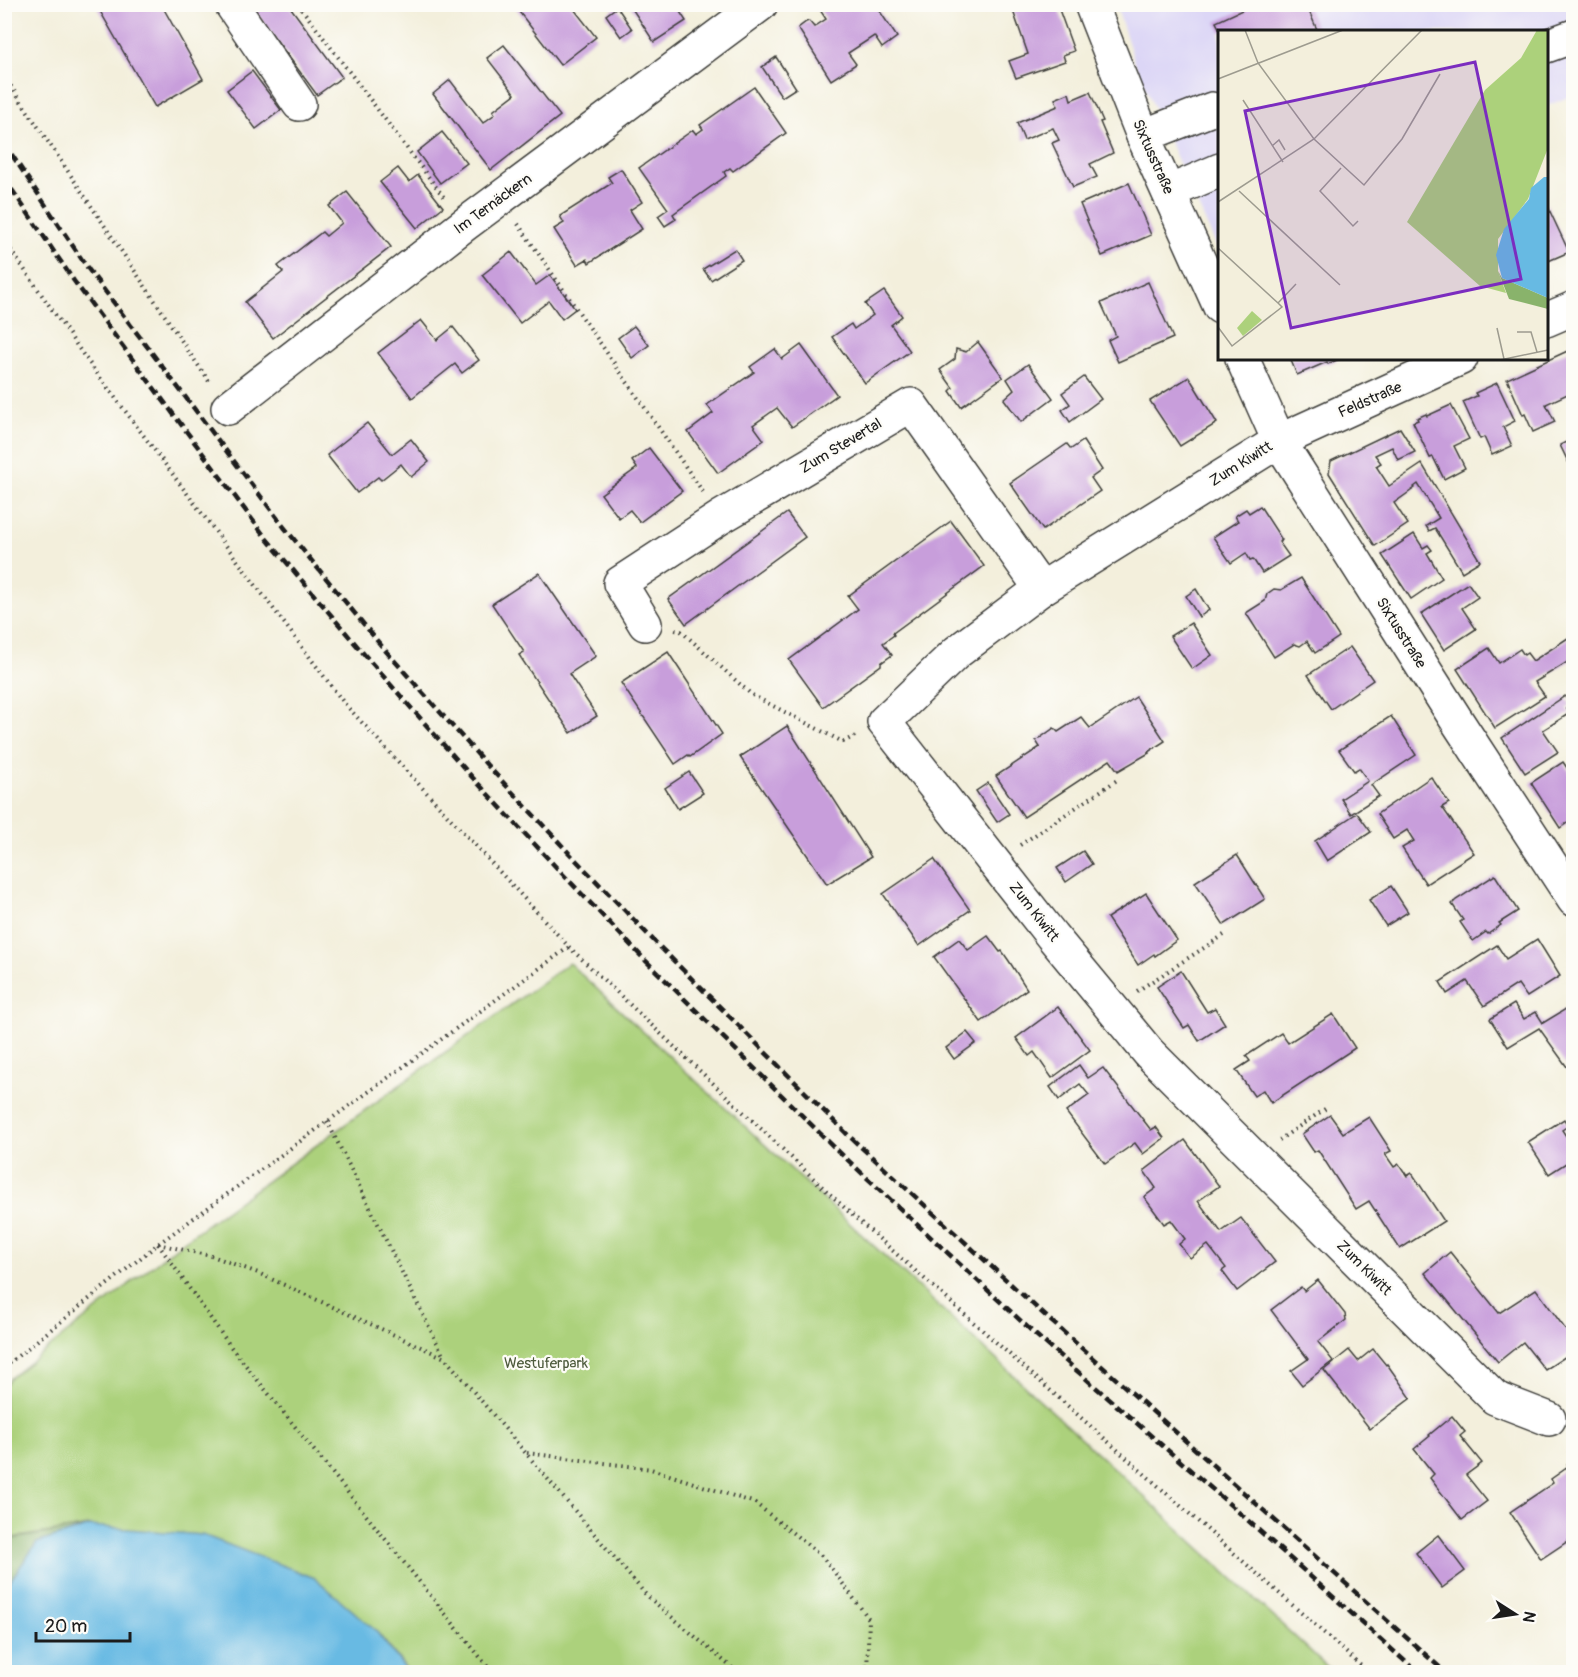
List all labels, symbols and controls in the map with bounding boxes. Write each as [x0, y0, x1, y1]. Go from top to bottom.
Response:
inset map [1218, 30, 1548, 360]
street label: Sixtusstraße [1128, 117, 1178, 198]
street label: Im Ternäckern [450, 169, 536, 239]
street label: Feldstraße [1335, 377, 1405, 422]
street label: Zum Stevertal [797, 414, 885, 478]
street label: Zum Kiwitt [1206, 437, 1277, 491]
street label: Sixtusstraße [1372, 594, 1431, 672]
street label: Zum Kiwitt [1005, 878, 1064, 946]
street label: Zum Kiwitt [1332, 1236, 1396, 1300]
park label: Westuferpark [504, 1354, 589, 1373]
north arrow [1485, 1584, 1545, 1644]
scale bar [36, 1605, 130, 1643]
text: N [1518, 1610, 1540, 1624]
text: 20 m [45, 1615, 87, 1638]

